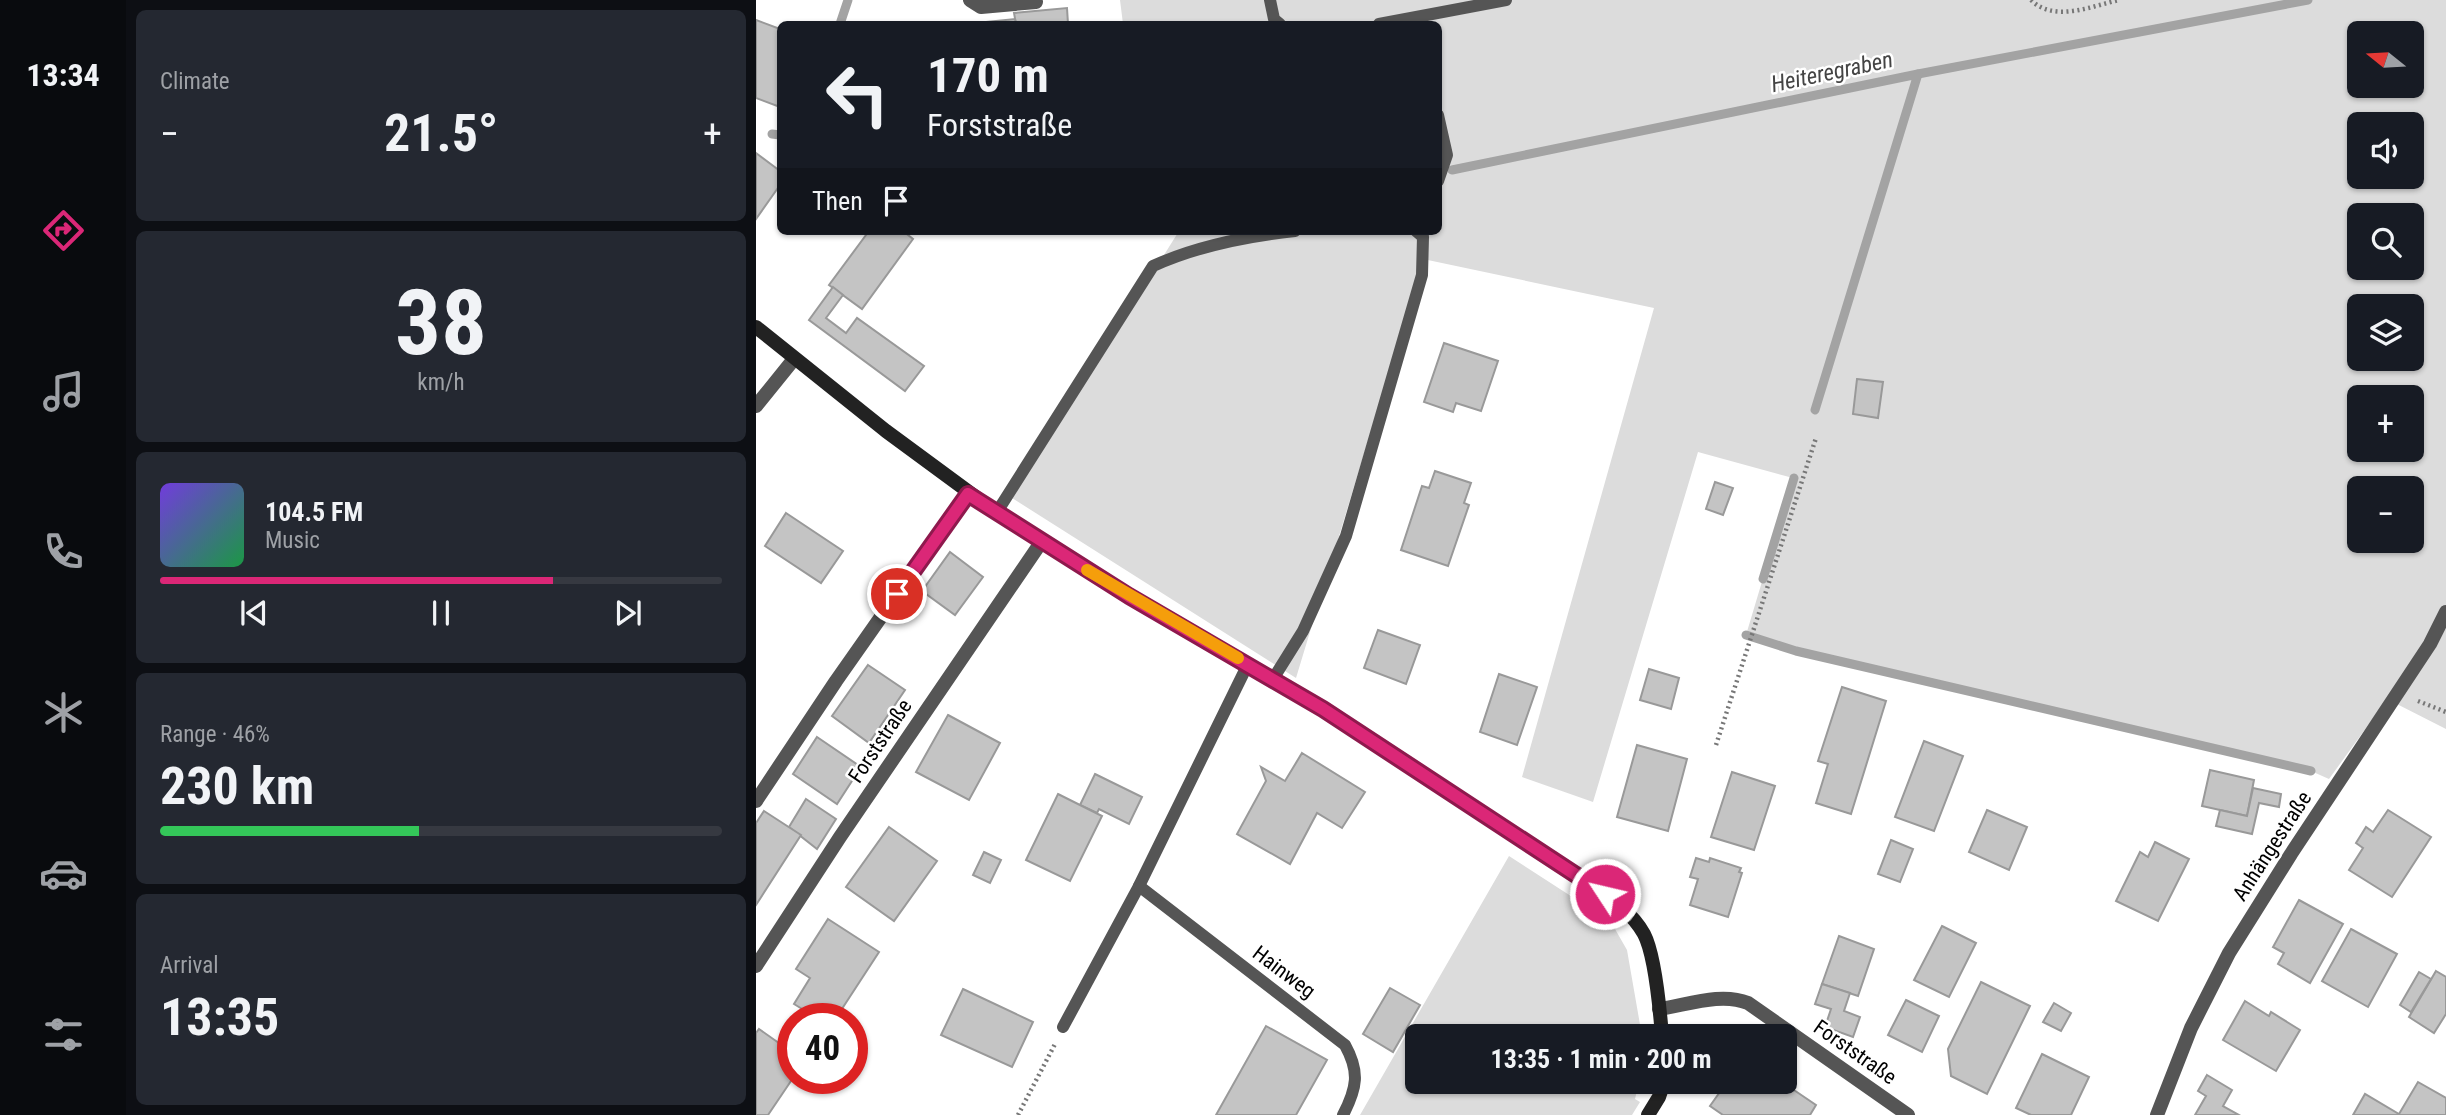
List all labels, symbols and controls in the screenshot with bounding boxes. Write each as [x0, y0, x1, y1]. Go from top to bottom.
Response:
north arrow [2347, 21, 2424, 98]
map controls [2347, 21, 2424, 553]
water label: Heiteregraben [1769, 46, 1895, 98]
text: 170 m [927, 47, 1049, 104]
icon: left [812, 49, 903, 140]
text: 13:34 [26, 56, 100, 94]
text: Climate [160, 68, 230, 95]
text: 21.5° [384, 103, 498, 164]
text: Forststraße [927, 106, 1072, 144]
text: − [160, 112, 179, 156]
text: + [703, 112, 722, 156]
button: sound [2347, 112, 2424, 189]
icon: arrive [877, 182, 915, 220]
text: Then [812, 186, 863, 216]
button: search [2347, 203, 2424, 280]
icon: directions [39, 206, 88, 255]
text: 38 [395, 270, 487, 376]
button: layers [2347, 294, 2424, 371]
icon: music [39, 367, 88, 416]
text: km/h [417, 369, 465, 396]
button: + [2347, 385, 2424, 462]
button: − [2347, 476, 2424, 553]
text: 104.5 FM [265, 497, 363, 527]
icon: phone [39, 527, 88, 576]
text: Music [265, 527, 320, 554]
pin [867, 564, 927, 624]
icon: arrive [878, 575, 916, 613]
icon: previous [235, 594, 273, 632]
icon: pause [422, 594, 460, 632]
icon: next [609, 594, 647, 632]
icon: climate [39, 688, 88, 737]
street label: Forststraße [843, 695, 917, 787]
text: Range · 46% [160, 721, 270, 748]
text: 230 km [160, 756, 314, 817]
street label: Anhängestraße [2228, 787, 2316, 905]
icon: car [39, 849, 88, 898]
position arrow [1568, 857, 1642, 931]
street label: Hainweg [1248, 941, 1320, 1003]
text: Arrival [160, 952, 219, 979]
text: 13:35 [160, 987, 279, 1048]
speed limit sign: 40 [777, 1003, 868, 1094]
icon: filters [39, 1010, 88, 1059]
street label: Forststraße [1809, 1015, 1901, 1089]
text: 13:35 · 1 min · 200 m [1491, 1044, 1711, 1074]

